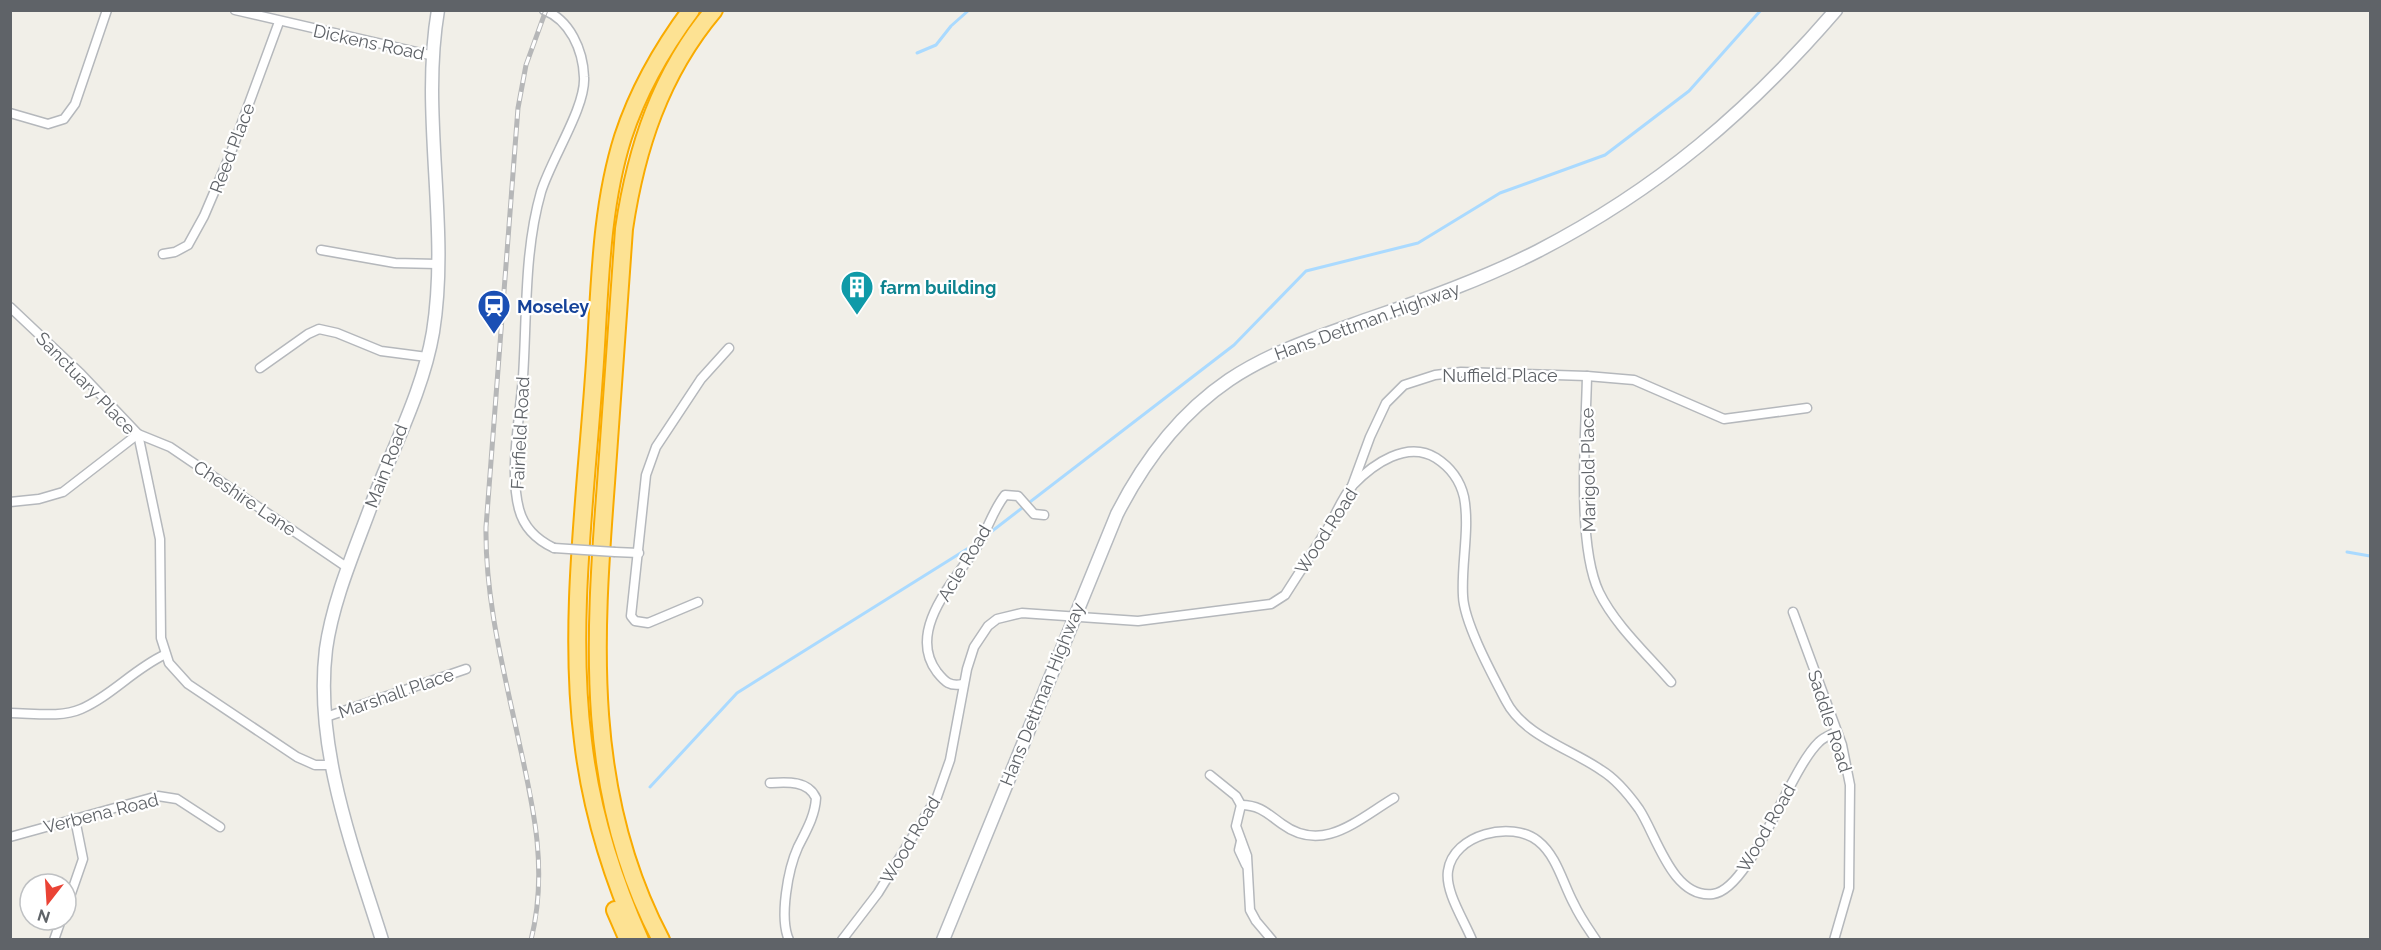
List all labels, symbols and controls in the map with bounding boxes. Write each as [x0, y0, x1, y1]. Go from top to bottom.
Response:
street label: Dickens Road [311, 20, 427, 64]
street label: Reed Place [205, 100, 259, 196]
building icon: farm building [839, 269, 875, 316]
place label: farm building [880, 277, 996, 298]
street label: Hans Dettman Highway [1271, 278, 1463, 364]
station icon: Moseley [476, 288, 512, 335]
place label: Moseley [517, 296, 589, 317]
street label: Sanctuary Place [32, 327, 140, 439]
street label: Nuffield Place [1442, 365, 1558, 386]
street label: Fairfield Road [507, 376, 533, 490]
street label: Marigold Place [1576, 407, 1600, 532]
street label: Main Road [360, 421, 412, 511]
street label: Cheshire Lane [190, 456, 301, 540]
street label: Wood Road [1291, 484, 1361, 578]
street label: Acle Road [933, 521, 995, 605]
street label: Hans Dettman Highway [996, 599, 1089, 789]
street label: Marshall Place [335, 663, 457, 723]
street label: Saddle Road [1804, 667, 1856, 775]
street label: Wood Road [1732, 780, 1800, 876]
street label: Verbena Road [41, 789, 161, 837]
street label: Wood Road [876, 793, 944, 887]
north arrow [18, 872, 78, 932]
text: N [35, 905, 52, 927]

